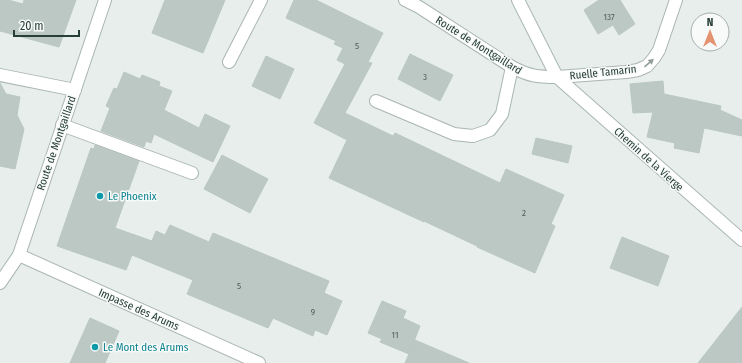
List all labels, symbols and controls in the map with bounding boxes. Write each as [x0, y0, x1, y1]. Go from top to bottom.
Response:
scale bar [14, 12, 79, 38]
house number: 137 [603, 12, 615, 22]
north arrow [690, 12, 730, 52]
street label: Route de Montgaillard [433, 14, 524, 77]
text: N [707, 16, 713, 29]
text: 20 m [20, 19, 44, 33]
house number: 5 [355, 41, 359, 51]
one-way arrow [644, 58, 654, 67]
street label: Ruelle Tamarin [569, 63, 637, 82]
house number: 3 [423, 72, 427, 82]
street label: Route de Montgaillard [34, 94, 79, 192]
street label: Chemin de la Vierge [611, 125, 686, 194]
place label: Le Phoenix [108, 190, 157, 203]
marker: Le Phoenix [95, 191, 105, 201]
house number: 2 [522, 208, 526, 218]
house number: 5 [237, 281, 241, 291]
street label: Impasse des Arums [96, 286, 181, 333]
house number: 9 [311, 307, 315, 317]
house number: 11 [392, 330, 398, 340]
place label: Le Mont des Arums [103, 341, 189, 354]
marker: Le Mont des Arums [90, 342, 100, 352]

